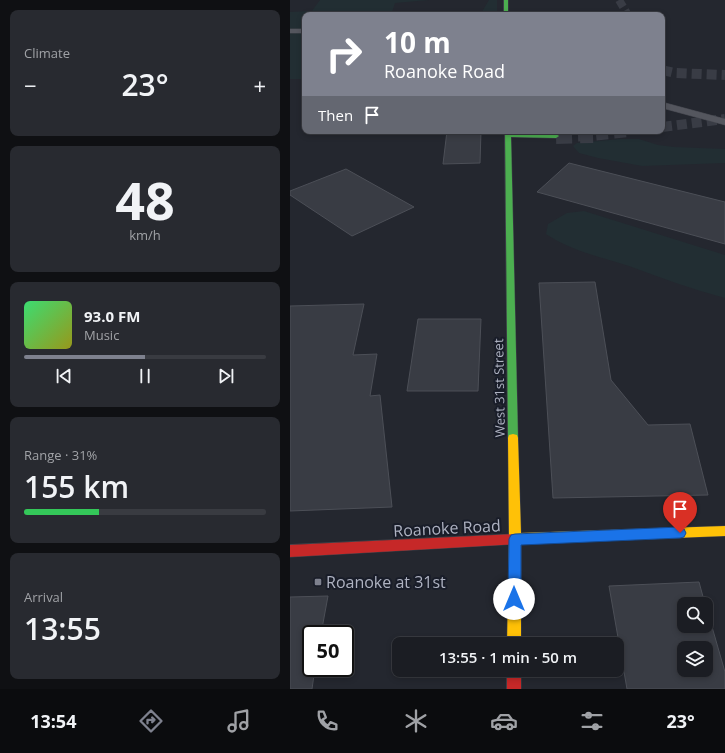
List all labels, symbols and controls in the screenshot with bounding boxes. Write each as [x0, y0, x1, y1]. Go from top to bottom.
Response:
text: 10 m [384, 23, 451, 61]
icon: right [318, 28, 370, 80]
text: Climate [24, 44, 70, 62]
text: Roanoke Road [384, 59, 505, 83]
text: 23° [121, 64, 169, 105]
text: − [24, 70, 37, 100]
text: + [253, 70, 266, 100]
icon: arrive [361, 104, 383, 126]
text: Then [318, 105, 353, 125]
text: 48 [115, 164, 175, 235]
text: km/h [129, 226, 161, 244]
text: 93.0 FM [84, 306, 140, 326]
text: Music [84, 326, 119, 344]
street label: West 31st Street [489, 338, 509, 438]
icon: previous [53, 365, 75, 387]
icon: pause [134, 365, 156, 387]
icon: next [215, 365, 237, 387]
text: Range · 31% [24, 446, 97, 464]
text: 155 km [24, 466, 129, 507]
pin [663, 492, 697, 533]
icon: arrive [669, 498, 691, 520]
street label: Roanoke Road [393, 514, 501, 542]
place label: Roanoke at 31st [326, 571, 446, 593]
marker: Roanoke at 31st [313, 577, 323, 587]
position arrow [493, 578, 535, 620]
text: Arrival [24, 588, 63, 606]
map controls [677, 597, 713, 677]
button: search [677, 597, 713, 633]
text: 13:55 [24, 608, 101, 649]
speed limit sign: 50 [302, 625, 354, 677]
button: layers [677, 641, 713, 677]
text: 13:55 · 1 min · 50 m [439, 647, 577, 667]
icon: directions [137, 707, 165, 735]
icon: music [225, 707, 253, 735]
icon: phone [313, 707, 341, 735]
icon: climate [402, 707, 430, 735]
icon: car [490, 707, 518, 735]
icon: filters [578, 707, 606, 735]
text: 13:54 [30, 709, 76, 733]
text: 23° [667, 709, 695, 733]

